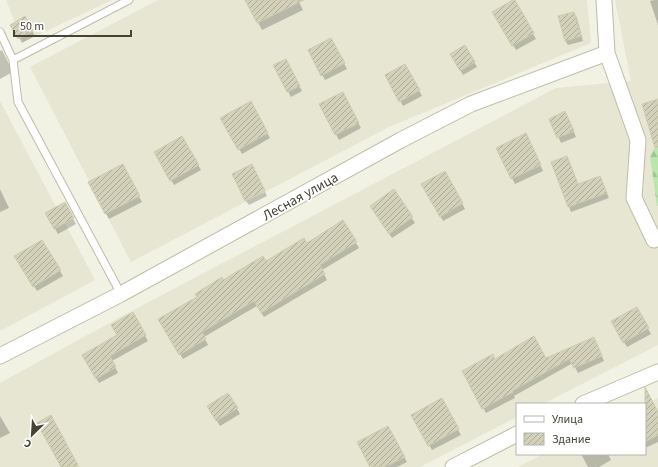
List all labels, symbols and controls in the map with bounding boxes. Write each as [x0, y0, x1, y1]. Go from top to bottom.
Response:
scale bar [14, 12, 131, 38]
text: 50 m [20, 18, 44, 35]
street label: Лесная улица [259, 168, 342, 226]
legend [516, 403, 646, 455]
text: Улица [552, 411, 583, 428]
north arrow [12, 415, 52, 455]
text: Здание [552, 431, 591, 448]
text: С [21, 435, 34, 452]

